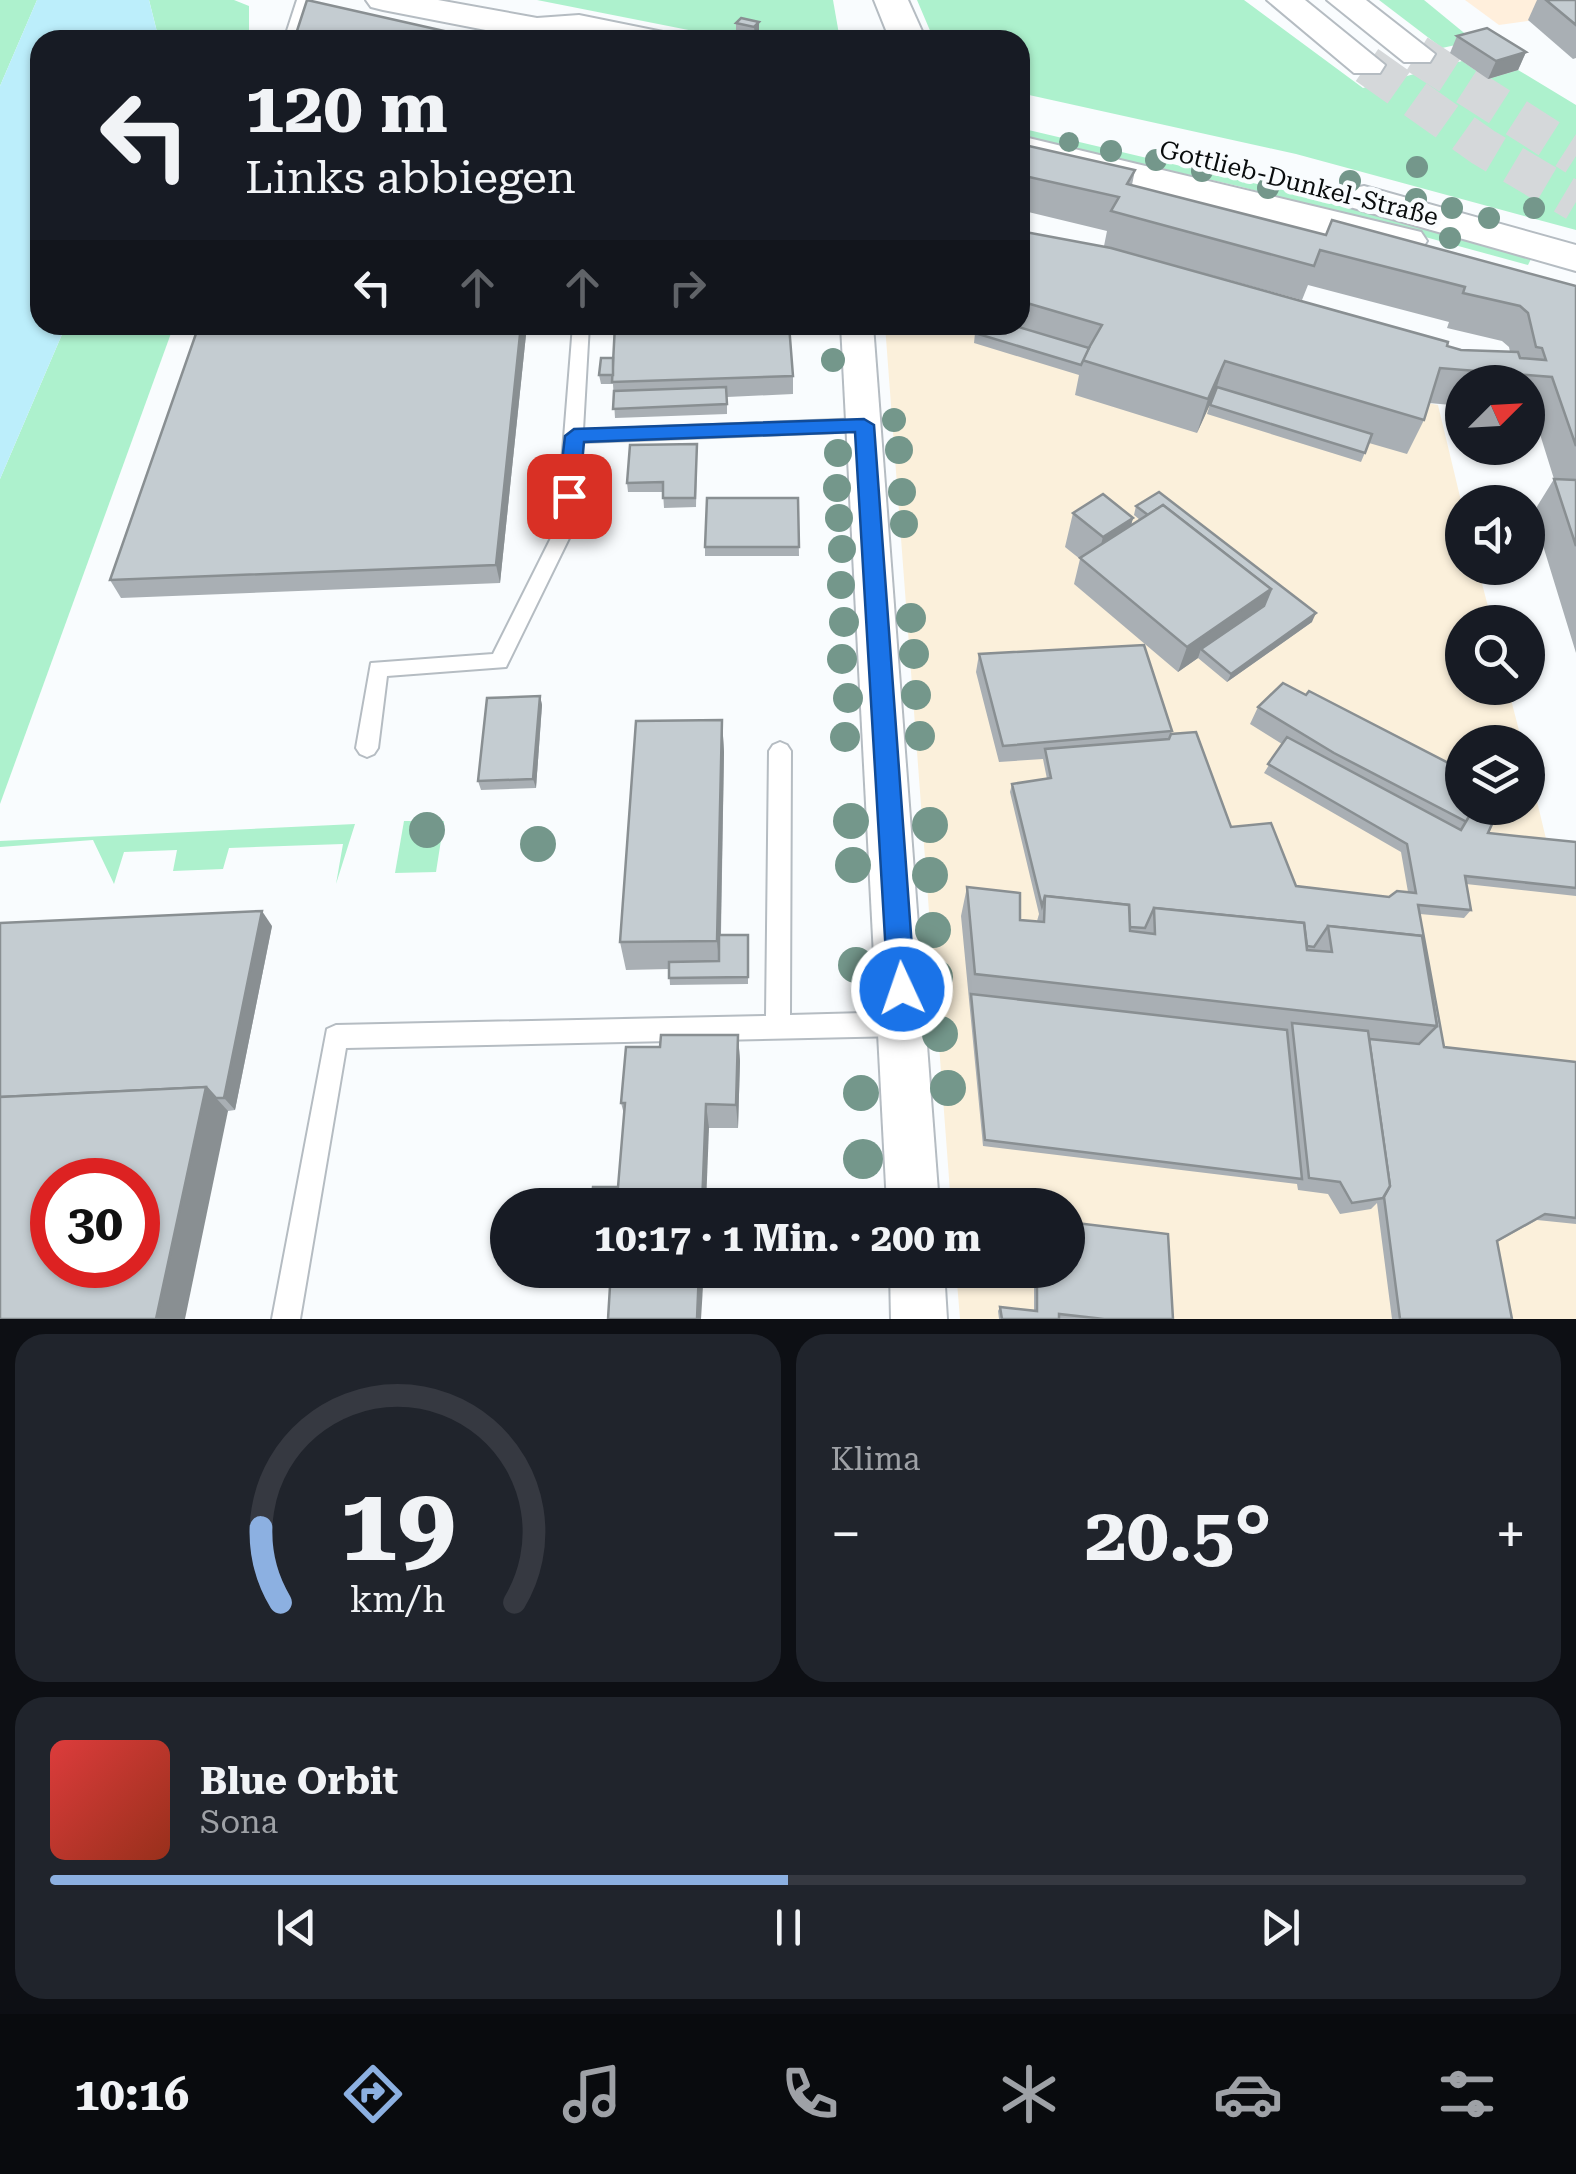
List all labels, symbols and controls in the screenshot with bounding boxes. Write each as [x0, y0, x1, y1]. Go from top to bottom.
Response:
text: 120 m [245, 67, 448, 149]
icon: left [80, 70, 210, 200]
street label: Gottlieb-Dunkel-Straße [1157, 134, 1441, 232]
text: Links abbiegen [245, 151, 576, 204]
icon: left [345, 260, 400, 315]
icon: ahead [450, 260, 505, 315]
icon: ahead [555, 260, 610, 315]
icon: right [660, 260, 715, 315]
north arrow [1445, 365, 1545, 465]
map controls [1445, 365, 1545, 825]
pin [527, 454, 612, 539]
icon: arrive [542, 469, 597, 524]
button: sound [1445, 485, 1545, 585]
button: search [1445, 605, 1545, 705]
button: layers [1445, 725, 1545, 825]
position arrow [850, 937, 954, 1041]
speed limit sign: 30 [30, 1158, 160, 1288]
text: 10:17 · 1 Min. · 200 m [594, 1216, 981, 1260]
text: Klima [831, 1440, 920, 1478]
text: 19 [340, 1464, 456, 1585]
text: 20.5° [1085, 1490, 1272, 1578]
text: − [831, 1502, 861, 1566]
text: + [1495, 1502, 1526, 1566]
text: km/h [350, 1579, 446, 1621]
text: Blue Orbit [200, 1759, 398, 1803]
text: Sona [200, 1803, 278, 1841]
icon: previous [269, 1900, 324, 1955]
icon: pause [761, 1900, 816, 1955]
icon: next [1253, 1900, 1308, 1955]
icon: directions [338, 2059, 408, 2129]
icon: music [557, 2059, 627, 2129]
icon: phone [775, 2059, 845, 2129]
icon: climate [994, 2059, 1064, 2129]
icon: car [1213, 2059, 1283, 2129]
icon: filters [1432, 2059, 1502, 2129]
text: 10:16 [74, 2068, 189, 2121]

